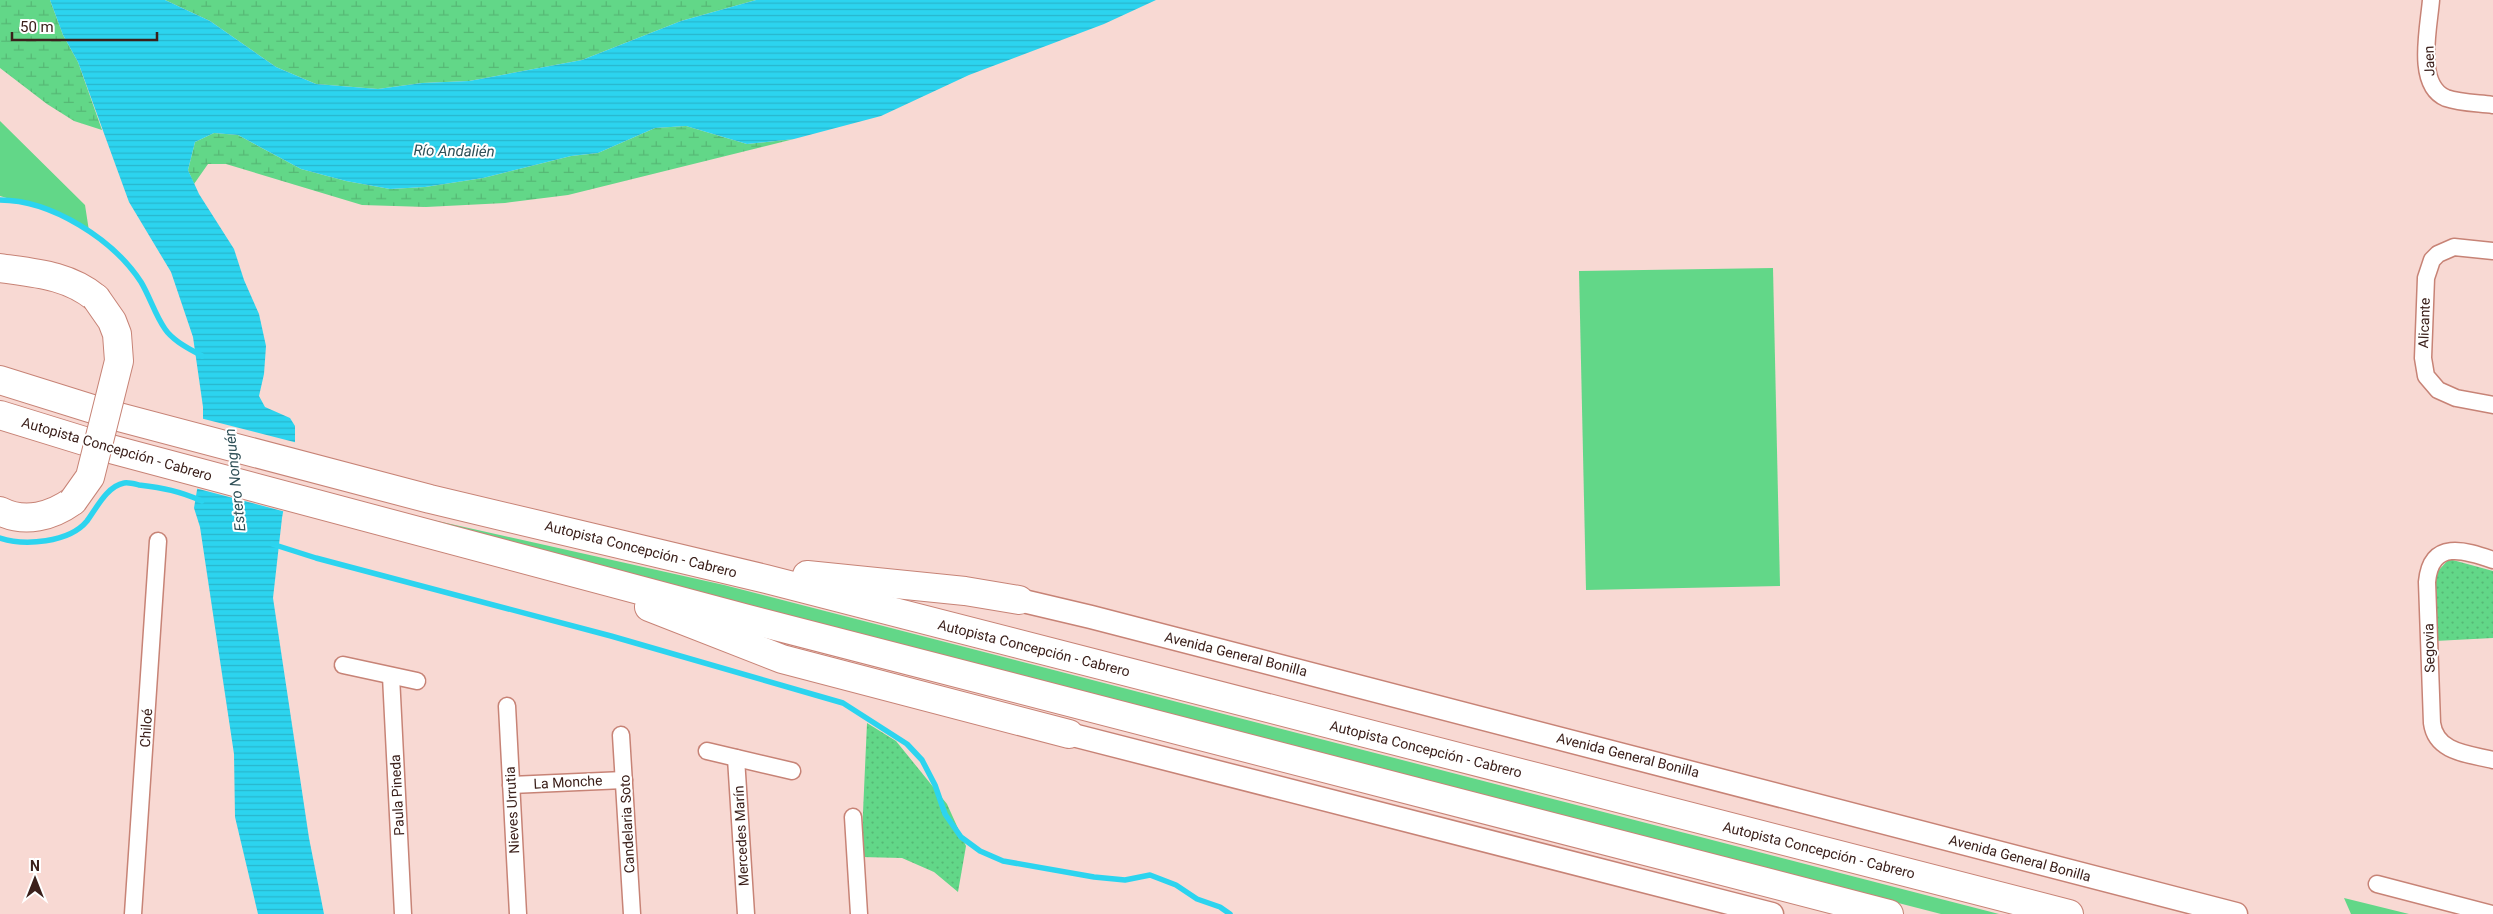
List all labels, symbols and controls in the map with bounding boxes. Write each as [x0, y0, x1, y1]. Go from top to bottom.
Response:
scale bar [12, 10, 158, 42]
text: 50 m [20, 18, 54, 36]
street label: Jaen [2420, 45, 2438, 77]
water label: Río Andalién [413, 141, 495, 161]
street label: Alicante [2415, 297, 2433, 349]
street label: Autopista Concepción - Cabrero [20, 414, 214, 484]
water label: Estero Nonguén [221, 428, 249, 532]
street label: Autopista Concepción - Cabrero [543, 517, 739, 581]
street label: Autopista Concepción - Cabrero [936, 616, 1132, 680]
street label: Segovia [2420, 623, 2438, 673]
street label: Avenida General Bonilla [1163, 629, 1309, 679]
street label: Chiloé [137, 708, 155, 748]
street label: Autopista Concepción - Cabrero [1328, 717, 1524, 781]
street label: Avenida General Bonilla [1555, 730, 1701, 780]
street label: Paula Pineda [387, 754, 407, 836]
street label: Nieves Urrutia [502, 766, 522, 854]
street label: La Monche [533, 772, 603, 792]
street label: Candelaria Soto [616, 774, 638, 874]
street label: Mercedes Marín [730, 785, 752, 887]
street label: Autopista Concepción - Cabrero [1721, 818, 1917, 882]
street label: Avenida General Bonilla [1947, 831, 2093, 885]
north arrow [10, 854, 60, 904]
text: N [30, 858, 40, 874]

